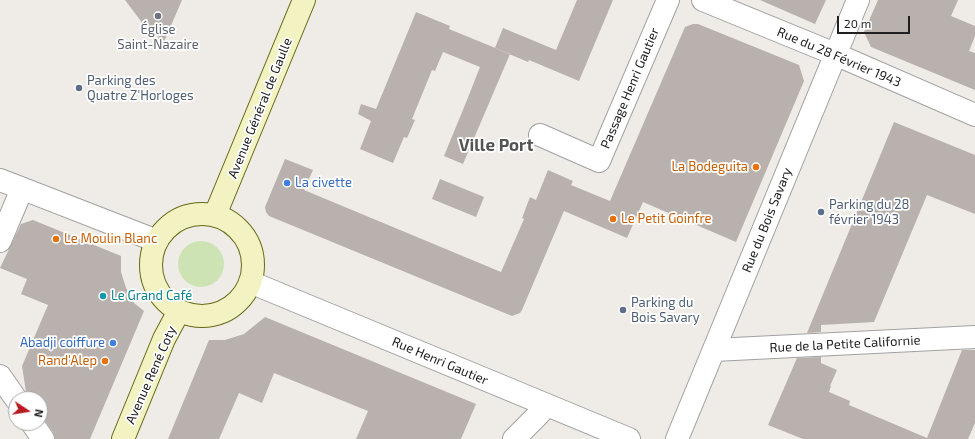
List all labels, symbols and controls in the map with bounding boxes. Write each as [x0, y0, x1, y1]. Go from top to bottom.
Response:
scale bar [839, 8, 912, 34]
marker: Église Saint-Nazaire [153, 11, 163, 21]
text: 20 m [844, 16, 871, 30]
place label: Église Saint-Nazaire [117, 22, 199, 53]
street label: Rue du 28 Février 1943 [775, 24, 903, 90]
street label: Passage Henri Gautier [597, 25, 663, 151]
street label: Avenue Général de Gaulle [225, 36, 295, 180]
place label: Parking des Quatre Z'Horloges [87, 73, 194, 104]
marker: Parking des Quatre Z'Horloges [74, 83, 84, 93]
district label: Ville Port [459, 135, 533, 155]
place label: La Bodeguita [671, 159, 748, 175]
marker: La Bodeguita [751, 162, 761, 172]
street label: Rue du Bois Savary [739, 165, 795, 275]
place label: La civette [295, 175, 352, 191]
marker: La civette [282, 178, 292, 188]
place label: Parking du 28 février 1943 [829, 197, 909, 228]
marker: Parking du 28 février 1943 [816, 207, 826, 217]
place label: Le Petit Goinfre [621, 211, 711, 227]
marker: Le Petit Goinfre [608, 214, 618, 224]
place label: Le Moulin Blanc [64, 231, 157, 247]
marker: Le Moulin Blanc [51, 234, 61, 244]
place label: Le Grand Café [111, 288, 192, 304]
marker: Le Grand Café [98, 291, 108, 301]
place label: Parking du Bois Savary [631, 295, 700, 326]
marker: Parking du Bois Savary [618, 305, 628, 315]
street label: Avenue René Coty [122, 324, 180, 426]
street label: Rue de la Petite Californie [769, 332, 921, 356]
street label: Rue Henri Gautier [390, 334, 490, 388]
place label: Abadji coiffure [20, 335, 105, 351]
marker: Abadji coiffure [108, 338, 118, 348]
place label: Rand'Alep [38, 353, 97, 369]
marker: Rand'Alep [100, 356, 110, 366]
north arrow [8, 391, 48, 431]
text: N [32, 408, 46, 419]

